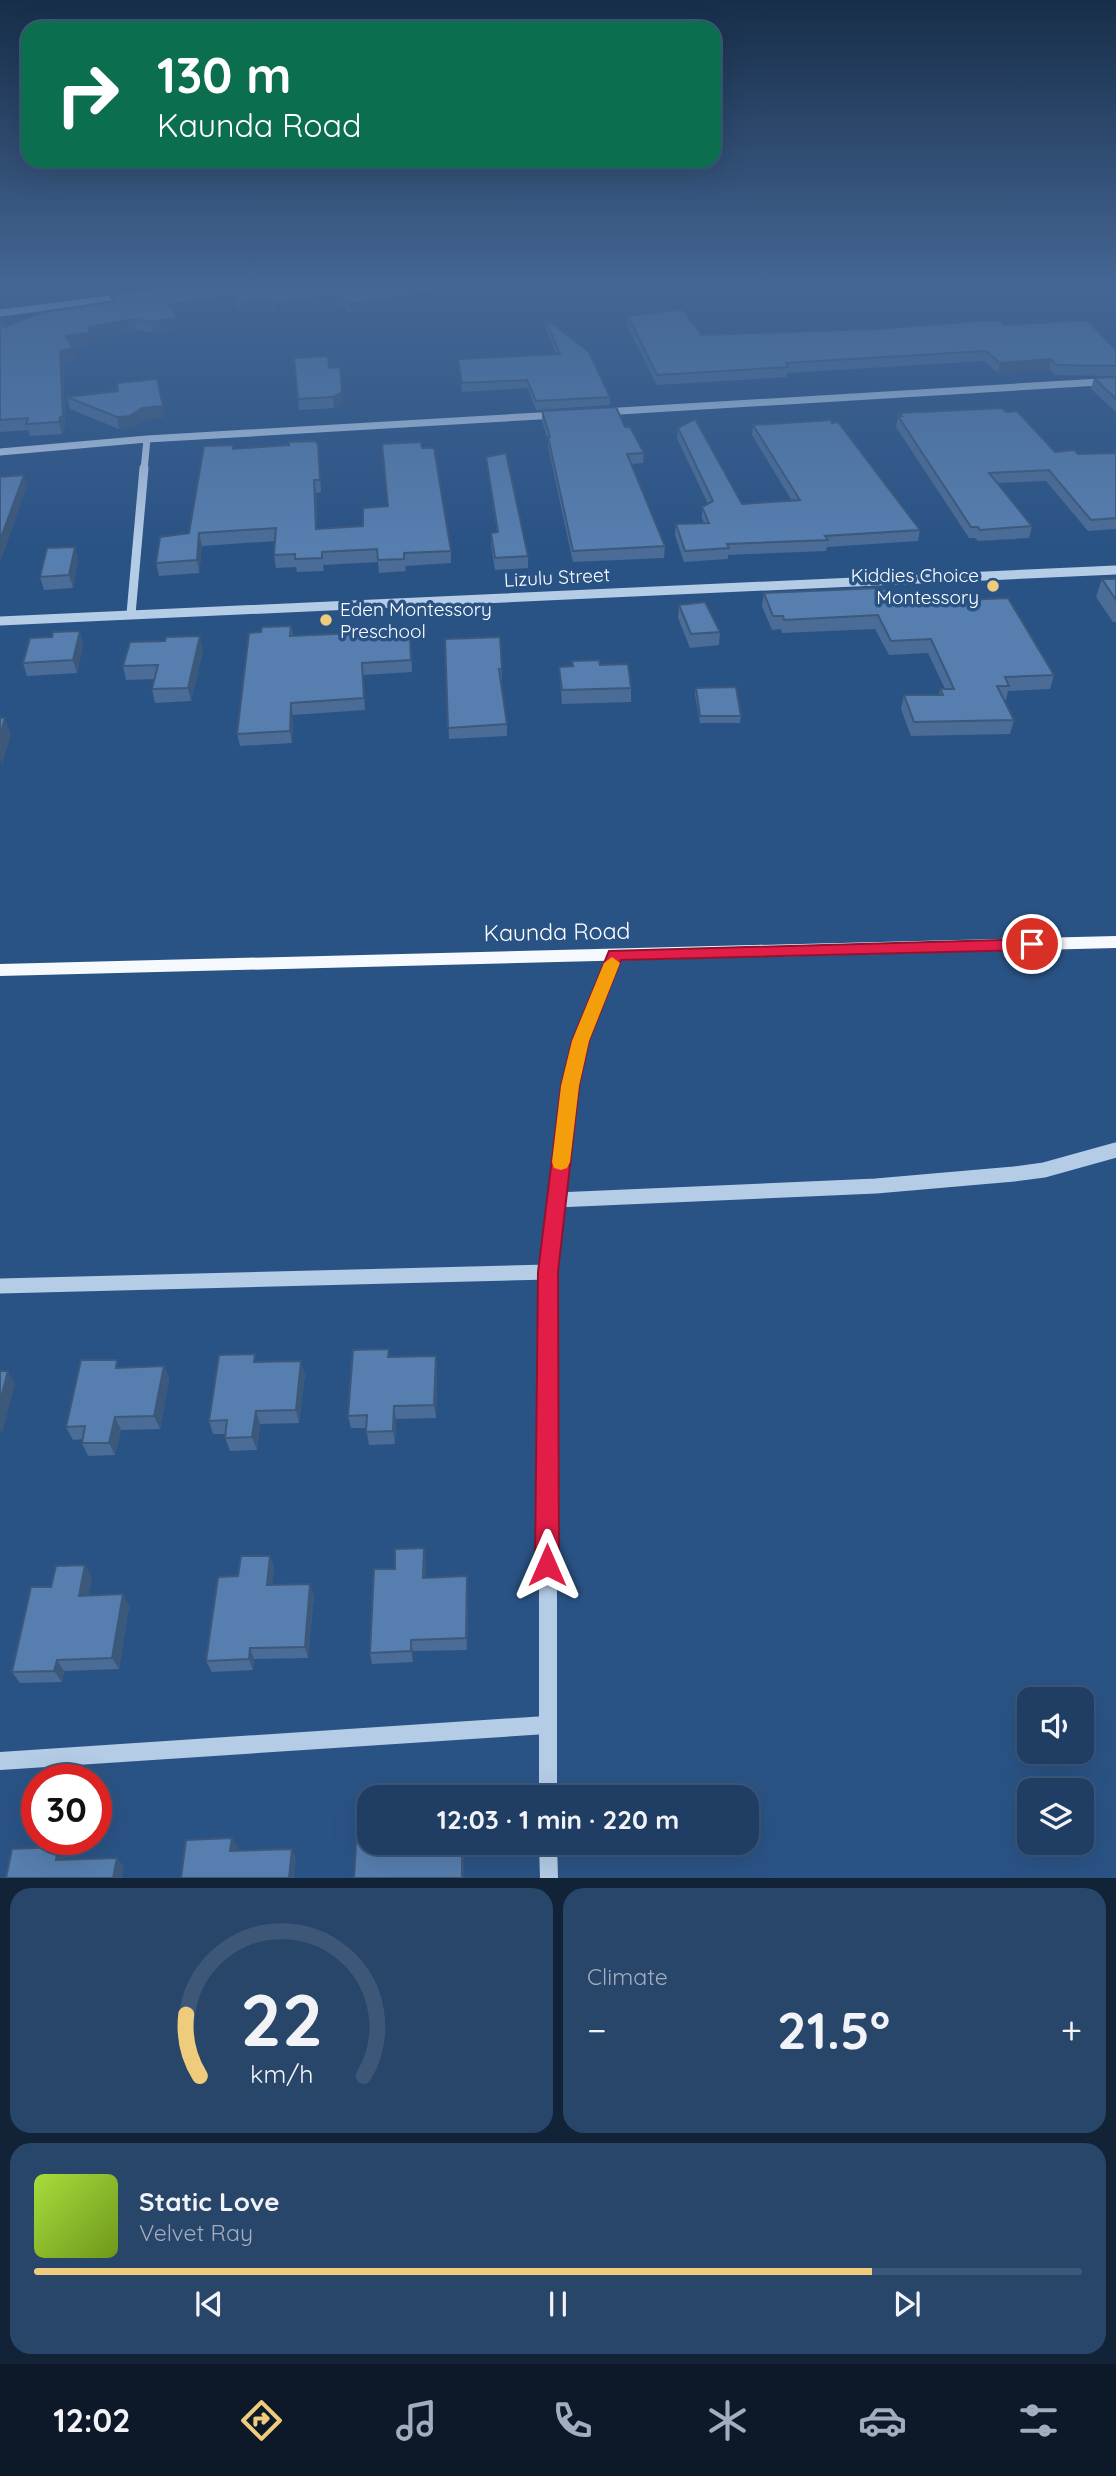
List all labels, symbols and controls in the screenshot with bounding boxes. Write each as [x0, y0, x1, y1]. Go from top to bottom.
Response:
text: 130 m [157, 44, 291, 105]
icon: right [42, 49, 133, 140]
text: Kaunda Road [157, 105, 361, 145]
street label: Lizulu Street [503, 562, 611, 592]
place label: Kiddies Choice Montessory [851, 563, 979, 609]
marker: Kiddies Choice Montessory [985, 578, 1001, 594]
place label: Eden Montessory Preschool [340, 597, 492, 643]
marker: Eden Montessory Preschool [318, 612, 334, 628]
pin [1002, 914, 1062, 974]
street label: Kaunda Road [483, 916, 631, 947]
icon: arrive [1013, 925, 1051, 963]
position arrow [510, 1528, 584, 1602]
map controls [1017, 1687, 1094, 1855]
button: sound [1017, 1687, 1094, 1764]
speed limit sign: 30 [21, 1764, 112, 1855]
button: layers [1017, 1778, 1094, 1855]
text: 12:03 · 1 min · 220 m [437, 1803, 679, 1836]
text: Climate [587, 1962, 668, 1991]
text: 22 [240, 1974, 323, 2065]
text: 21.5° [777, 1997, 890, 2062]
text: − [587, 2006, 607, 2054]
text: + [1061, 2006, 1082, 2054]
text: km/h [250, 2058, 313, 2089]
text: Static Love [139, 2185, 280, 2218]
text: Velvet Ray [139, 2218, 253, 2247]
icon: previous [190, 2285, 228, 2323]
icon: pause [539, 2285, 577, 2323]
icon: next [888, 2285, 926, 2323]
icon: directions [237, 2396, 286, 2445]
icon: music [392, 2396, 441, 2445]
icon: phone [548, 2396, 597, 2445]
icon: climate [703, 2396, 752, 2445]
icon: car [858, 2396, 907, 2445]
icon: filters [1014, 2396, 1063, 2445]
text: 12:02 [53, 2400, 130, 2440]

